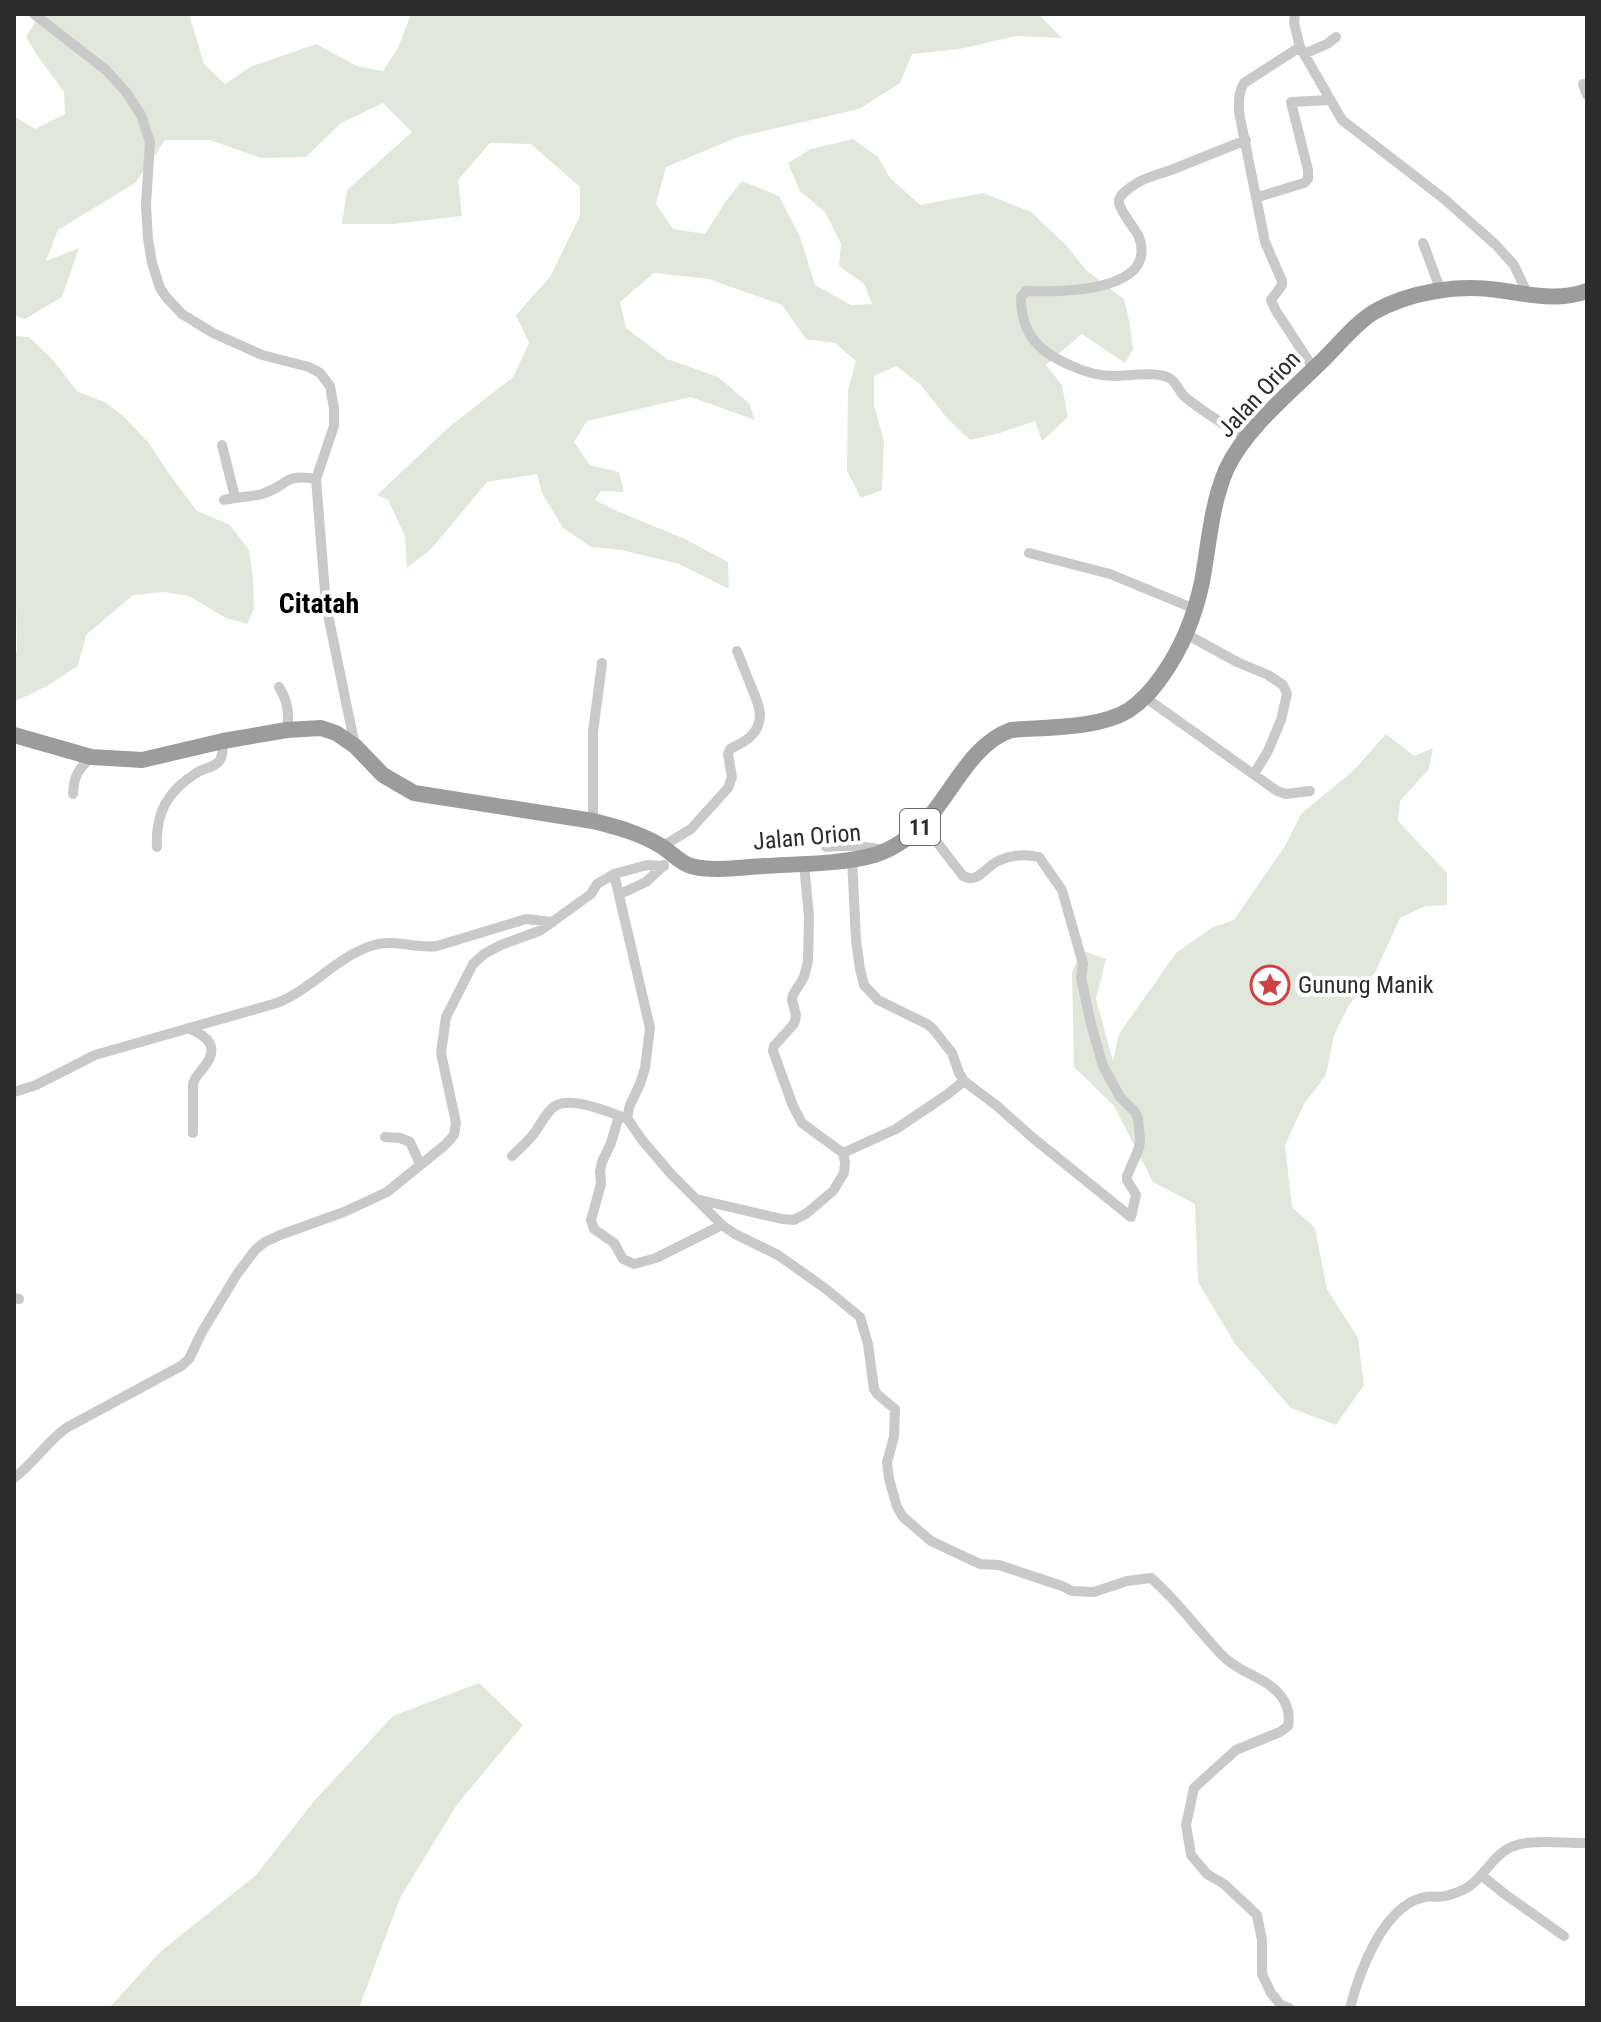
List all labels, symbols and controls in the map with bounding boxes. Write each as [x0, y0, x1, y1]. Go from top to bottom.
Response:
street label: Jalan Orion [1212, 345, 1306, 443]
district label: Citatah [279, 587, 359, 620]
road number: 11 [900, 809, 940, 845]
street label: Jalan Orion [752, 818, 862, 856]
place icon: Gunung Manik [1249, 964, 1291, 1006]
place label: Gunung Manik [1298, 971, 1434, 999]

